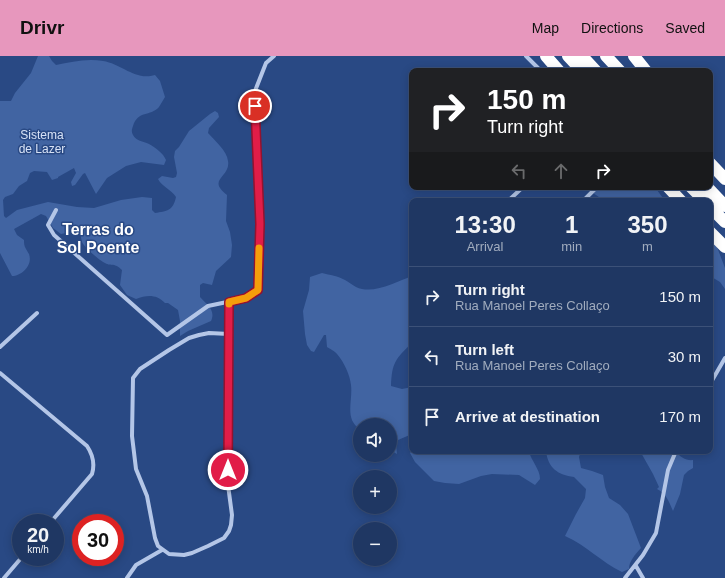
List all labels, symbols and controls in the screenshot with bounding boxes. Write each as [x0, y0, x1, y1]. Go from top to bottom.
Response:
text: Drivr [20, 17, 64, 38]
text: Map [532, 20, 559, 36]
text: Directions [581, 20, 643, 36]
text: Saved [665, 20, 705, 36]
icon: right [421, 84, 473, 136]
text: 150 m [487, 84, 566, 115]
pin [238, 89, 272, 123]
icon: arrive [244, 95, 266, 117]
text: Turn right [487, 117, 563, 137]
park label: Sistema de Lazer [19, 128, 65, 156]
icon: left [508, 160, 530, 182]
icon: ahead [550, 160, 572, 182]
icon: right [592, 160, 614, 182]
text: 13:30 [454, 211, 516, 238]
text: 1 [565, 211, 578, 238]
text: 350 [628, 211, 668, 238]
district label: Terras do Sol Poente [57, 221, 139, 256]
text: Arrival [467, 239, 504, 254]
text: min [561, 239, 582, 254]
text: m [642, 239, 653, 254]
text: Turn right [455, 281, 525, 298]
icon: right [421, 286, 443, 308]
text: 150 m [659, 288, 701, 305]
text: Rua Manoel Peres Collaço [455, 298, 610, 313]
text: Turn left [455, 341, 514, 358]
icon: left [421, 346, 443, 368]
text: 30 m [668, 348, 701, 365]
text: Rua Manoel Peres Collaço [455, 358, 610, 373]
icon: arrive [421, 406, 443, 428]
text: Arrive at destination [455, 408, 600, 425]
text: 170 m [659, 408, 701, 425]
map controls [353, 418, 397, 566]
button: sound [353, 418, 397, 462]
position arrow [207, 449, 249, 491]
button: + [353, 470, 397, 514]
speed limit sign: 30 [72, 514, 124, 566]
button: − [353, 522, 397, 566]
text: 20 [27, 524, 49, 546]
text: km/h [27, 544, 49, 555]

